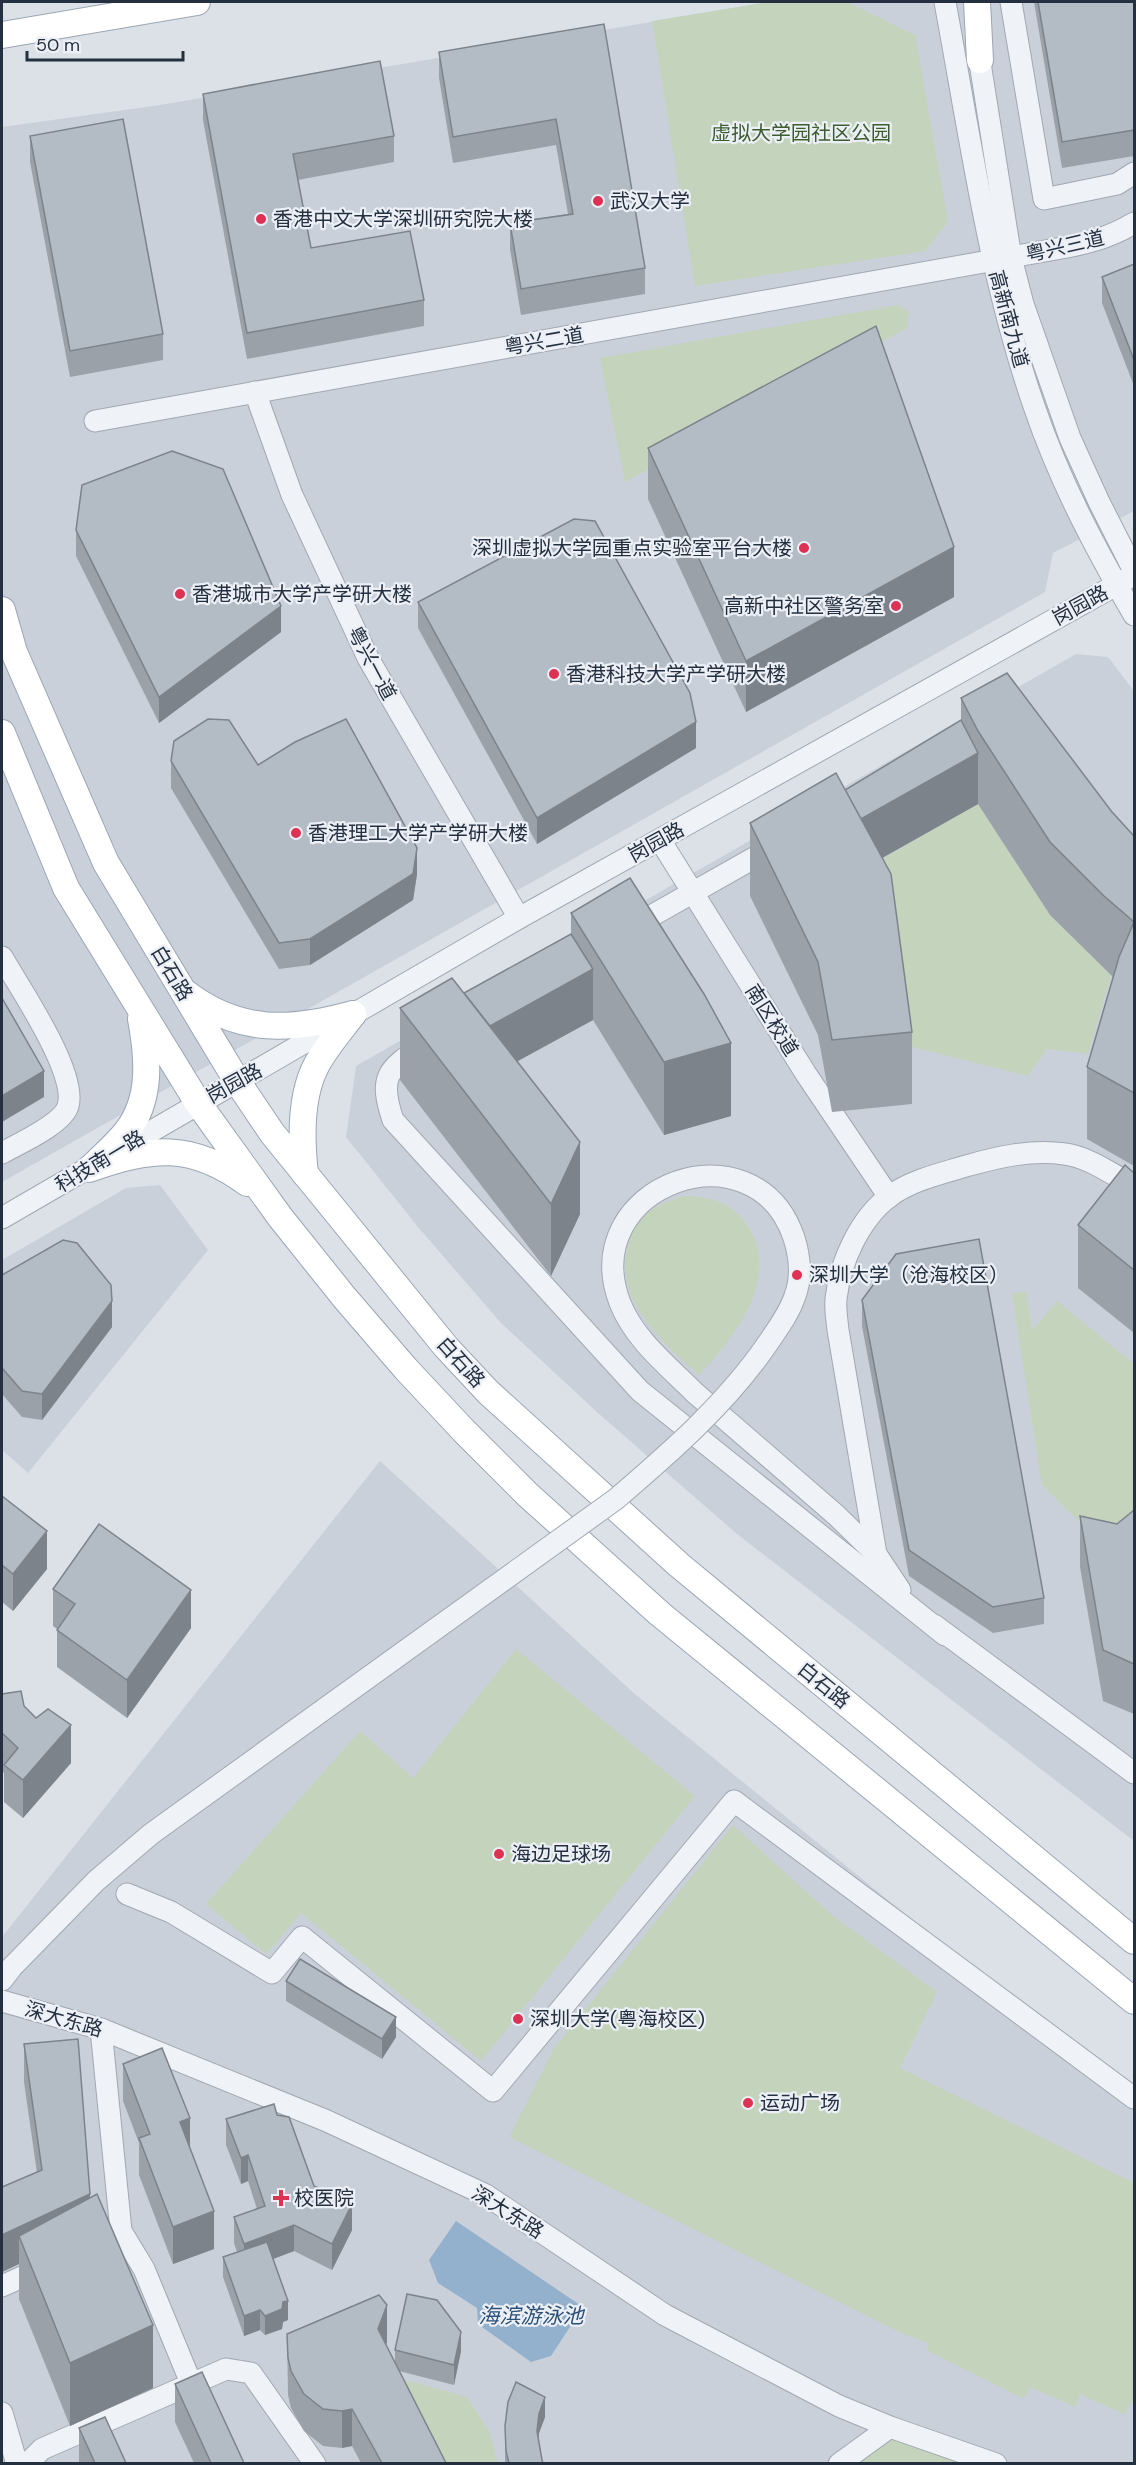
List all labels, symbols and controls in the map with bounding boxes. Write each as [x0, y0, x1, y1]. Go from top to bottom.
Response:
scale bar [27, 24, 183, 62]
text: 50 m [36, 33, 80, 57]
park label: 虚拟大学园社区公园 [711, 120, 891, 146]
place label: 武汉大学 [610, 188, 690, 214]
marker: 武汉大学 [591, 194, 605, 208]
place label: 香港中文大学深圳研究院大楼 [273, 206, 533, 232]
marker: 香港中文大学深圳研究院大楼 [254, 212, 268, 226]
street label: 粤兴三道 [1023, 224, 1107, 268]
street label: 高新南九道 [984, 267, 1034, 371]
street label: 粤兴二道 [502, 321, 586, 361]
place label: 深圳虚拟大学园重点实验室平台大楼 [472, 535, 792, 561]
marker: 深圳虚拟大学园重点实验室平台大楼 [797, 541, 811, 555]
street label: 岗园路 [1047, 579, 1113, 631]
place label: 香港城市大学产学研大楼 [192, 581, 412, 607]
marker: 香港城市大学产学研大楼 [173, 587, 187, 601]
place label: 高新中社区警务室 [724, 593, 884, 619]
marker: 高新中社区警务室 [889, 599, 903, 613]
street label: 粤兴一道 [342, 622, 402, 704]
place label: 香港科技大学产学研大楼 [566, 661, 786, 687]
marker: 香港科技大学产学研大楼 [547, 667, 561, 681]
street label: 岗园路 [623, 816, 689, 868]
place label: 香港理工大学产学研大楼 [308, 820, 528, 846]
marker: 香港理工大学产学研大楼 [289, 826, 303, 840]
street label: 白石路 [145, 941, 199, 1005]
street label: 南区校道 [740, 979, 804, 1061]
street label: 岗园路 [201, 1057, 267, 1109]
street label: 科技南一路 [50, 1124, 150, 1198]
place label: 深圳大学（沧海校区） [809, 1262, 1009, 1288]
marker: 深圳大学（沧海校区） [790, 1268, 804, 1282]
street label: 白石路 [431, 1331, 491, 1393]
street label: 白石路 [793, 1656, 855, 1714]
place label: 海边足球场 [511, 1841, 611, 1867]
marker: 海边足球场 [492, 1847, 506, 1861]
street label: 深大东路 [22, 1995, 106, 2043]
place label: 深圳大学(粤海校区) [530, 2006, 705, 2032]
marker: 深圳大学(粤海校区) [511, 2012, 525, 2026]
place label: 运动广场 [760, 2090, 840, 2116]
marker: 运动广场 [741, 2096, 755, 2110]
street label: 深大东路 [467, 2180, 549, 2244]
place label: 校医院 [294, 2185, 354, 2211]
marker: 校医院 [272, 2189, 290, 2207]
water label: 海滨游泳池 [479, 2302, 585, 2330]

